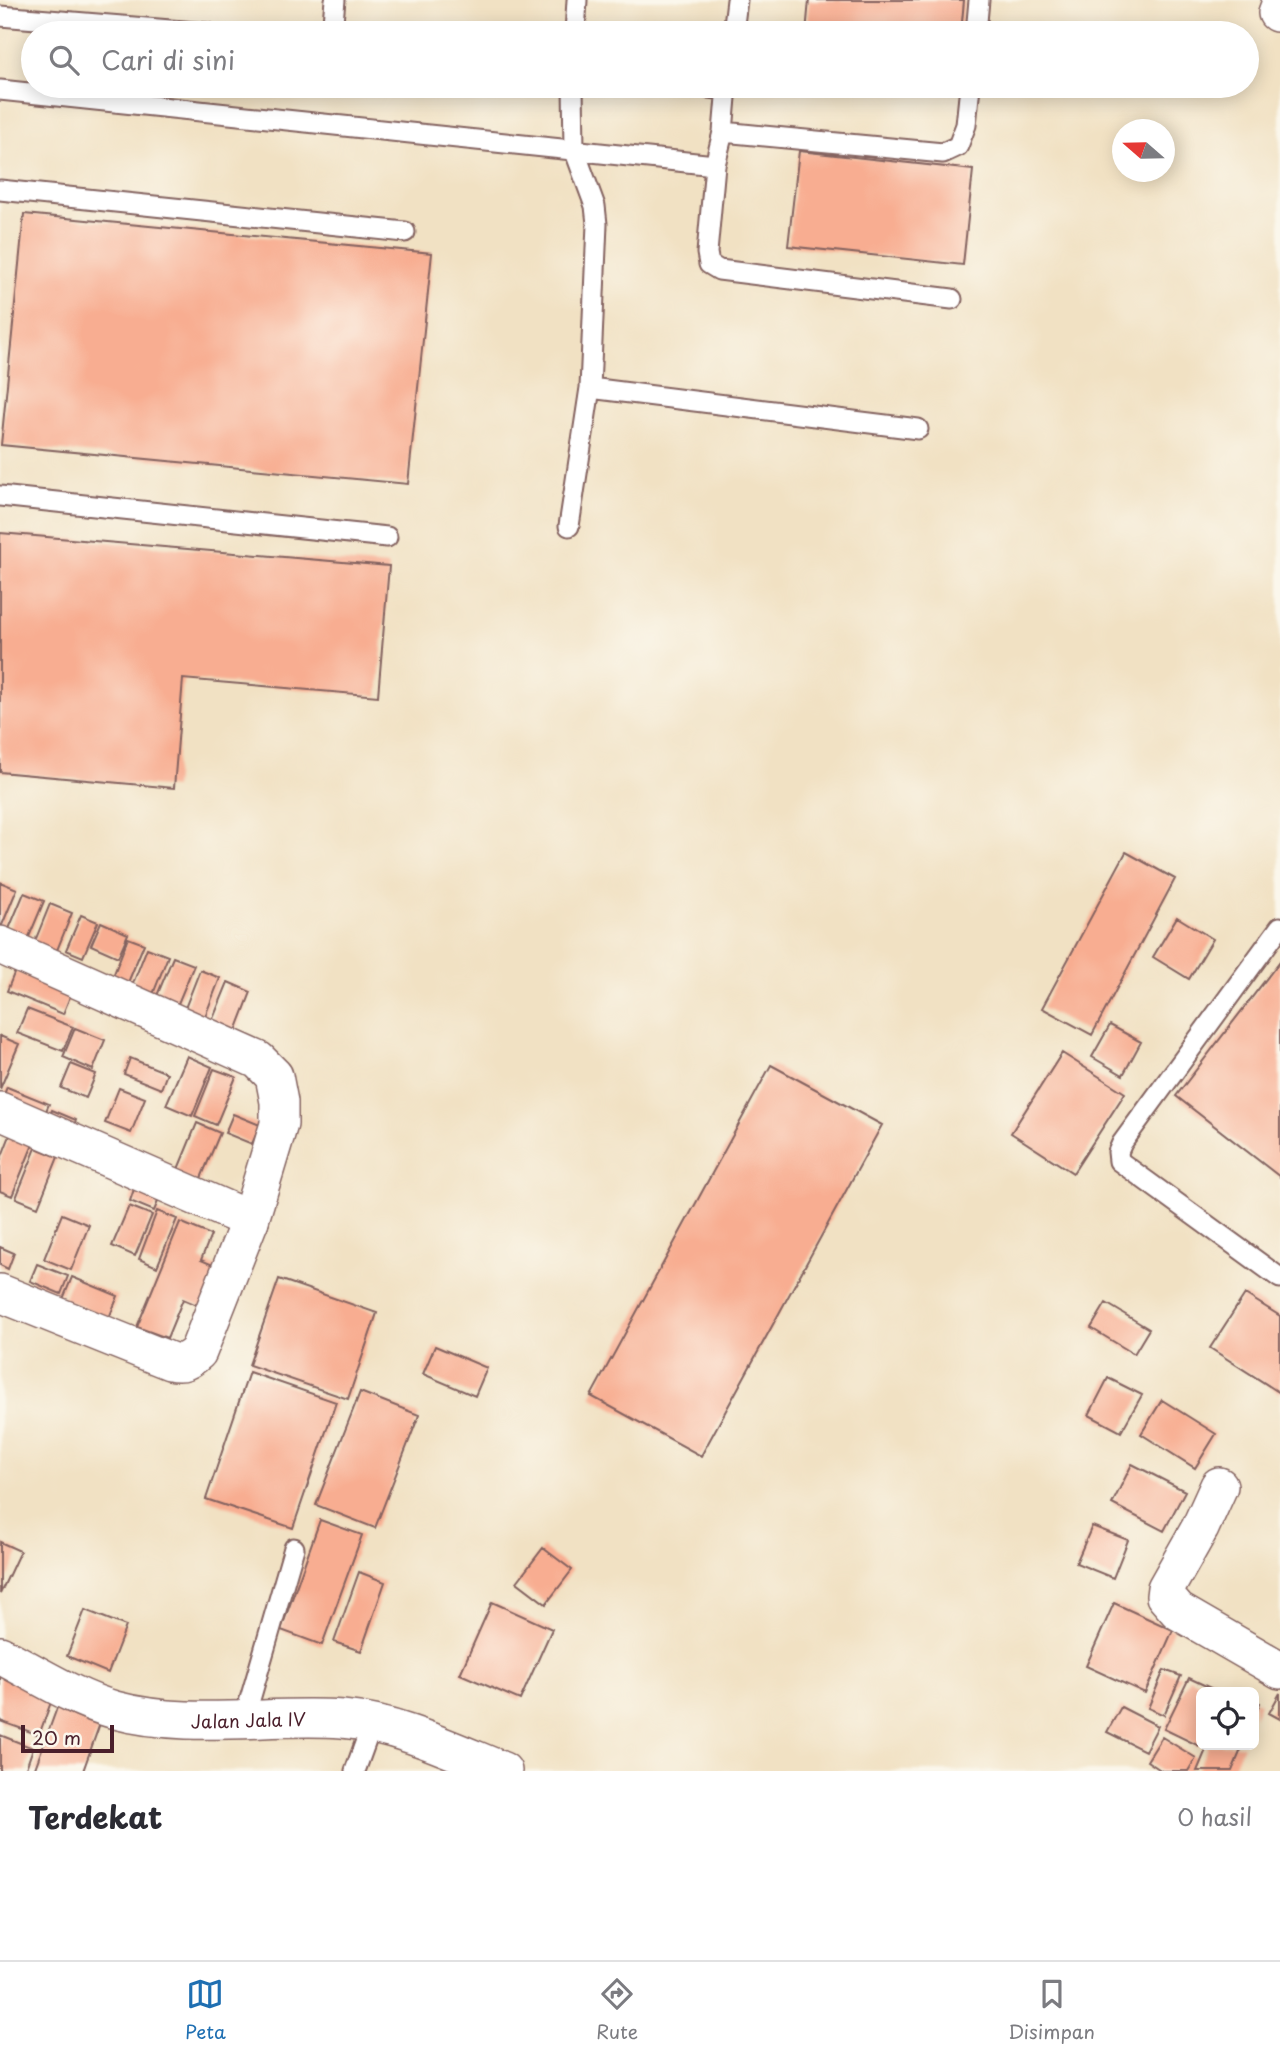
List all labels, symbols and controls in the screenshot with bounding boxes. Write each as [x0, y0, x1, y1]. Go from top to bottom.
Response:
search box [21, 21, 1259, 98]
text: Cari di sini [101, 40, 235, 79]
icon: search [45, 41, 83, 79]
north arrow [1112, 119, 1175, 182]
map controls [1196, 1687, 1259, 1750]
button: locate [1196, 1687, 1259, 1750]
street label: Jalan Jala IV [191, 1704, 306, 1734]
scale bar [21, 1722, 114, 1754]
text: 20 m [32, 1723, 81, 1751]
text: Terdekat [28, 1794, 163, 1839]
text: 0 hasil [1177, 1799, 1252, 1834]
tab: Peta [185, 1975, 226, 2045]
tab: Rute [596, 1975, 638, 2045]
tab: Disimpan [1008, 1975, 1095, 2045]

